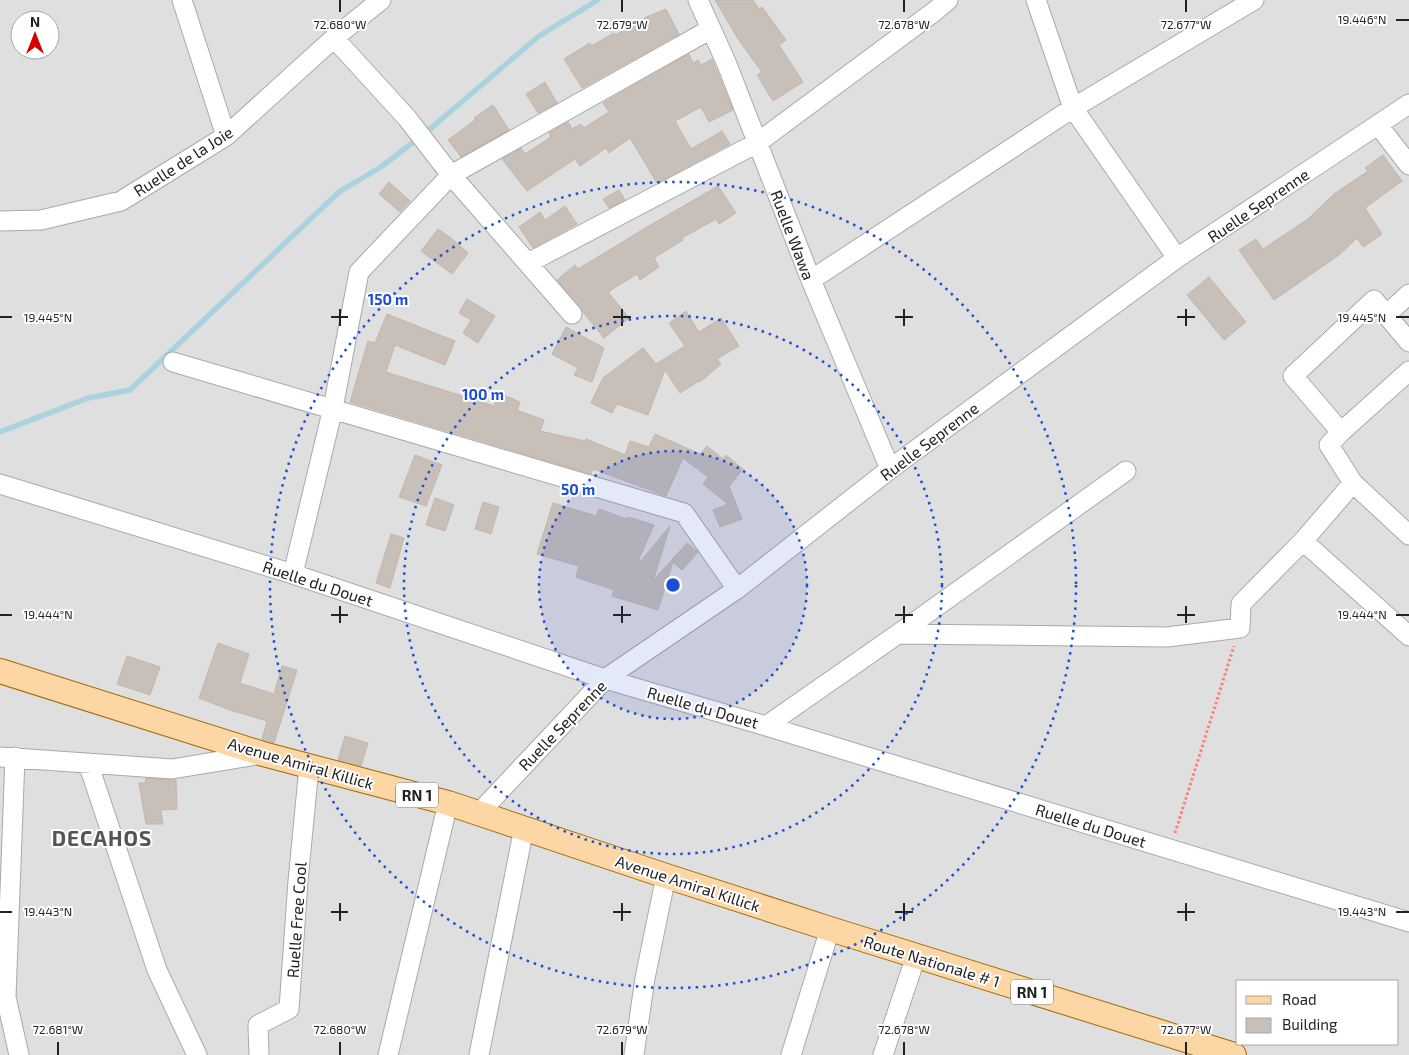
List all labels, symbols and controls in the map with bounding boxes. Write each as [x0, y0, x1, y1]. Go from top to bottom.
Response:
north arrow [10, 10, 60, 60]
text: 19.446°N [1338, 12, 1386, 26]
text: N [30, 13, 40, 30]
text: 72.680°W [314, 17, 366, 31]
text: 72.679°W [596, 17, 648, 31]
text: 72.678°W [878, 17, 930, 31]
text: 72.677°W [1161, 17, 1211, 31]
street label: Ruelle de la Joie [130, 122, 236, 200]
street label: Ruelle Seprenne [1204, 164, 1312, 246]
street label: Ruelle Wawa [767, 187, 819, 283]
text: 150 m [368, 290, 408, 308]
text: 19.445°N [24, 310, 72, 324]
text: 19.445°N [1338, 310, 1386, 324]
text: 100 m [462, 385, 504, 403]
street label: Ruelle Seprenne [876, 398, 982, 484]
text: 50 m [561, 480, 595, 498]
street label: Ruelle du Douet [261, 556, 375, 610]
centre of rings [664, 576, 682, 594]
text: 19.444°N [23, 607, 73, 621]
text: 19.444°N [1337, 607, 1387, 621]
street label: Ruelle Seprenne [514, 676, 610, 774]
street label: Ruelle du Douet [645, 682, 761, 732]
street label: Avenue Amiral Killick [226, 733, 376, 793]
road number: RN 1 [396, 782, 438, 808]
street label: Ruelle du Douet [1033, 799, 1149, 851]
district label: DECAHOS [52, 825, 152, 850]
street label: Avenue Amiral Killick [613, 851, 763, 915]
street label: Ruelle Free Cool [282, 861, 310, 979]
text: 19.443°N [24, 904, 72, 918]
text: 19.443°N [1338, 904, 1386, 918]
street label: Route Nationale # 1 [862, 931, 1002, 991]
road number: RN 1 [1011, 980, 1053, 1004]
legend [1236, 980, 1399, 1045]
text: Road [1282, 990, 1317, 1008]
text: Building [1282, 1015, 1338, 1033]
text: 72.681°W [33, 1022, 83, 1036]
text: 72.680°W [314, 1022, 366, 1036]
text: 72.679°W [596, 1022, 648, 1036]
text: 72.678°W [878, 1022, 930, 1036]
text: 72.677°W [1161, 1022, 1211, 1036]

